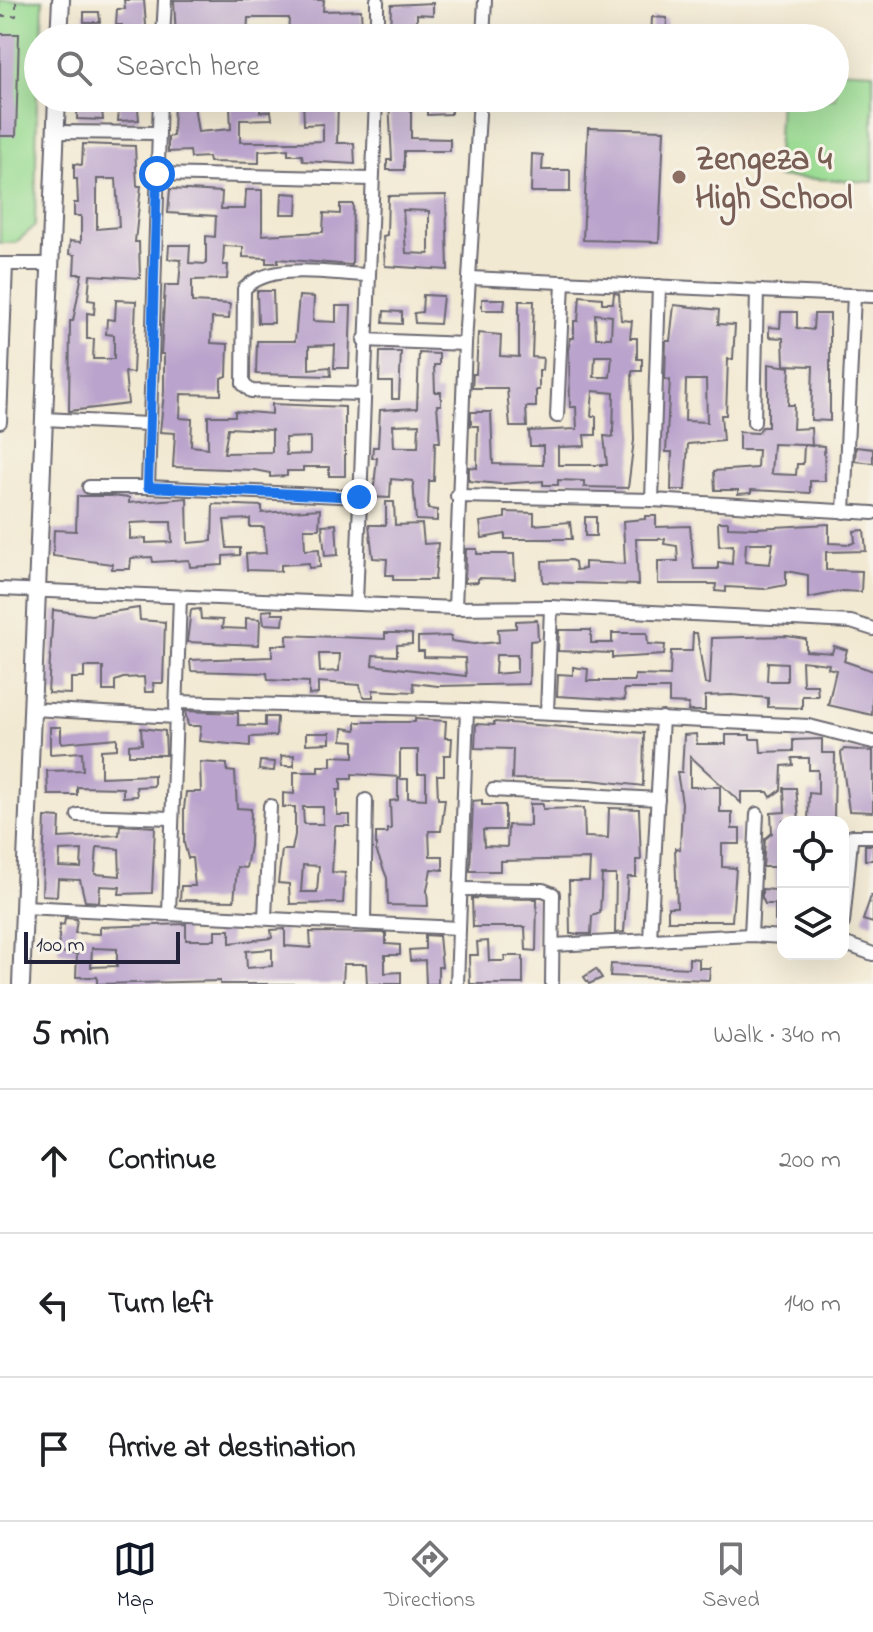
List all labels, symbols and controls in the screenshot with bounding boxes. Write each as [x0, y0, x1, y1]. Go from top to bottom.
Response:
search box [24, 24, 849, 112]
icon: search [52, 46, 96, 90]
text: Search here [116, 46, 260, 90]
place label: Zengeza 4 High School [695, 136, 853, 226]
route start [139, 156, 175, 192]
marker: Zengeza 4 High School [670, 168, 688, 186]
route end [341, 479, 377, 515]
map controls [777, 816, 849, 960]
button: locate [777, 816, 849, 888]
button: layers [777, 888, 849, 960]
scale bar [24, 928, 180, 964]
text: 100 m [36, 930, 85, 962]
text: 5 min [32, 1011, 109, 1061]
text: Walk · 340 m [713, 1017, 841, 1055]
icon: ahead [32, 1139, 76, 1183]
text: Continue [108, 1139, 216, 1183]
text: 200 m [779, 1142, 841, 1180]
icon: left [32, 1283, 76, 1327]
text: Turn left [108, 1283, 213, 1327]
text: 140 m [784, 1286, 841, 1324]
icon: arrive [32, 1427, 76, 1471]
text: Arrive at destination [108, 1427, 356, 1471]
tab: Map [113, 1537, 157, 1617]
tab: Directions [384, 1537, 475, 1617]
tab: Saved [702, 1537, 760, 1617]

